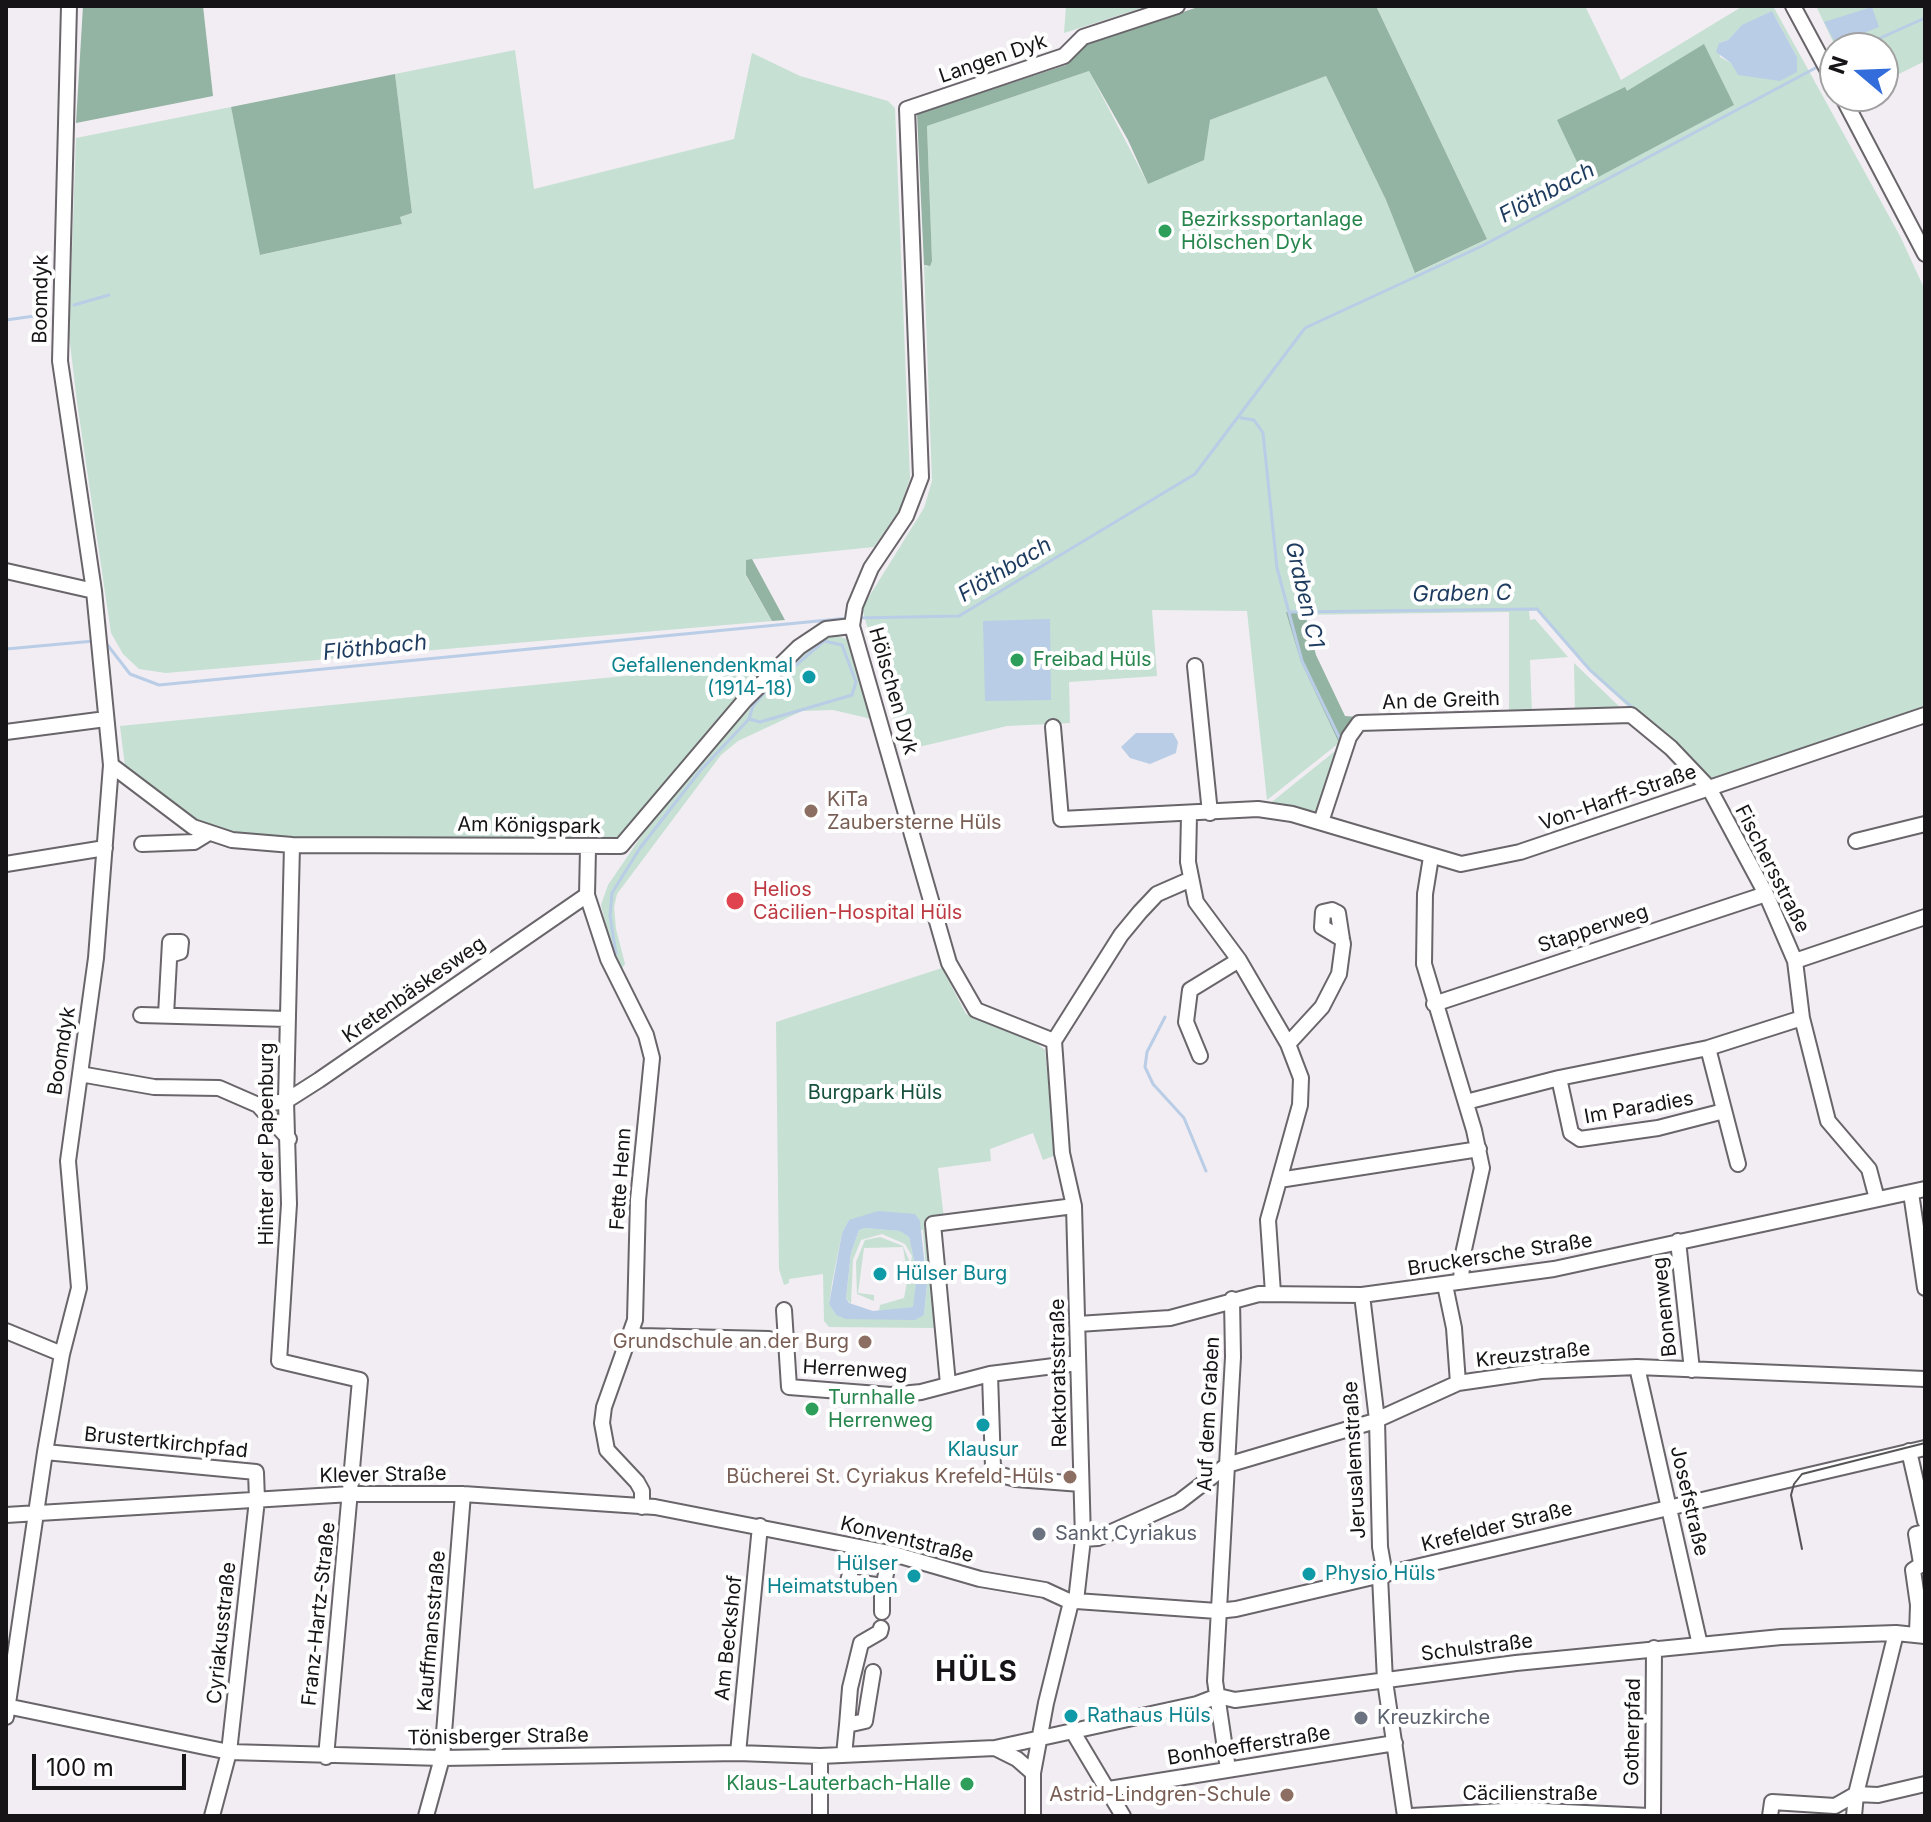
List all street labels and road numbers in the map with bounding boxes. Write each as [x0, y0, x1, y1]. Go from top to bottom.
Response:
street label: Langen Dyk [936, 29, 1050, 89]
street label: Boomdyk [28, 254, 54, 344]
street label: Hölschen Dyk [863, 625, 923, 757]
street label: An de Greith [1382, 687, 1500, 715]
street label: Von-Harff-Straße [1536, 760, 1700, 836]
street label: Fischersstraße [1730, 801, 1814, 937]
street label: Am Königspark [457, 813, 601, 839]
street label: Stapperweg [1535, 900, 1651, 958]
street label: Kretenbäskesweg [338, 932, 490, 1048]
street label: Boomdyk [43, 1005, 81, 1097]
street label: Hinter der Papenburg [255, 1042, 279, 1246]
street label: Im Paradies [1582, 1087, 1696, 1129]
street label: Fette Henn [605, 1127, 637, 1231]
street label: Bruckersche Straße [1406, 1229, 1594, 1281]
street label: Bonenweg [1648, 1256, 1682, 1358]
street label: Rektoratsstraße [1046, 1298, 1072, 1448]
street label: Auf dem Graben [1193, 1336, 1225, 1492]
street label: Kreuzstraße [1475, 1337, 1591, 1373]
street label: Herrenweg [802, 1355, 908, 1385]
street label: Jerusalemstraße [1339, 1380, 1371, 1540]
street label: Brustertkirchpfad [83, 1422, 249, 1464]
street label: Josefstraße [1665, 1444, 1713, 1558]
street label: Klever Straße [319, 1462, 447, 1488]
street label: Krefelder Straße [1419, 1497, 1575, 1557]
street label: Konventstraße [838, 1512, 976, 1568]
street label: Franz-Hartz-Straße [297, 1521, 341, 1707]
street label: Kauffmansstraße [413, 1550, 451, 1712]
street label: Cyriakusstraße [203, 1561, 241, 1705]
street label: Am Beckshof [710, 1574, 748, 1702]
street label: Schulstraße [1420, 1629, 1534, 1667]
street label: Gotherpfad [1620, 1678, 1646, 1786]
street label: Bonhoefferstraße [1166, 1721, 1332, 1771]
street label: Tönisberger Straße [407, 1723, 589, 1751]
street label: Cäcilienstraße [1462, 1782, 1598, 1806]

